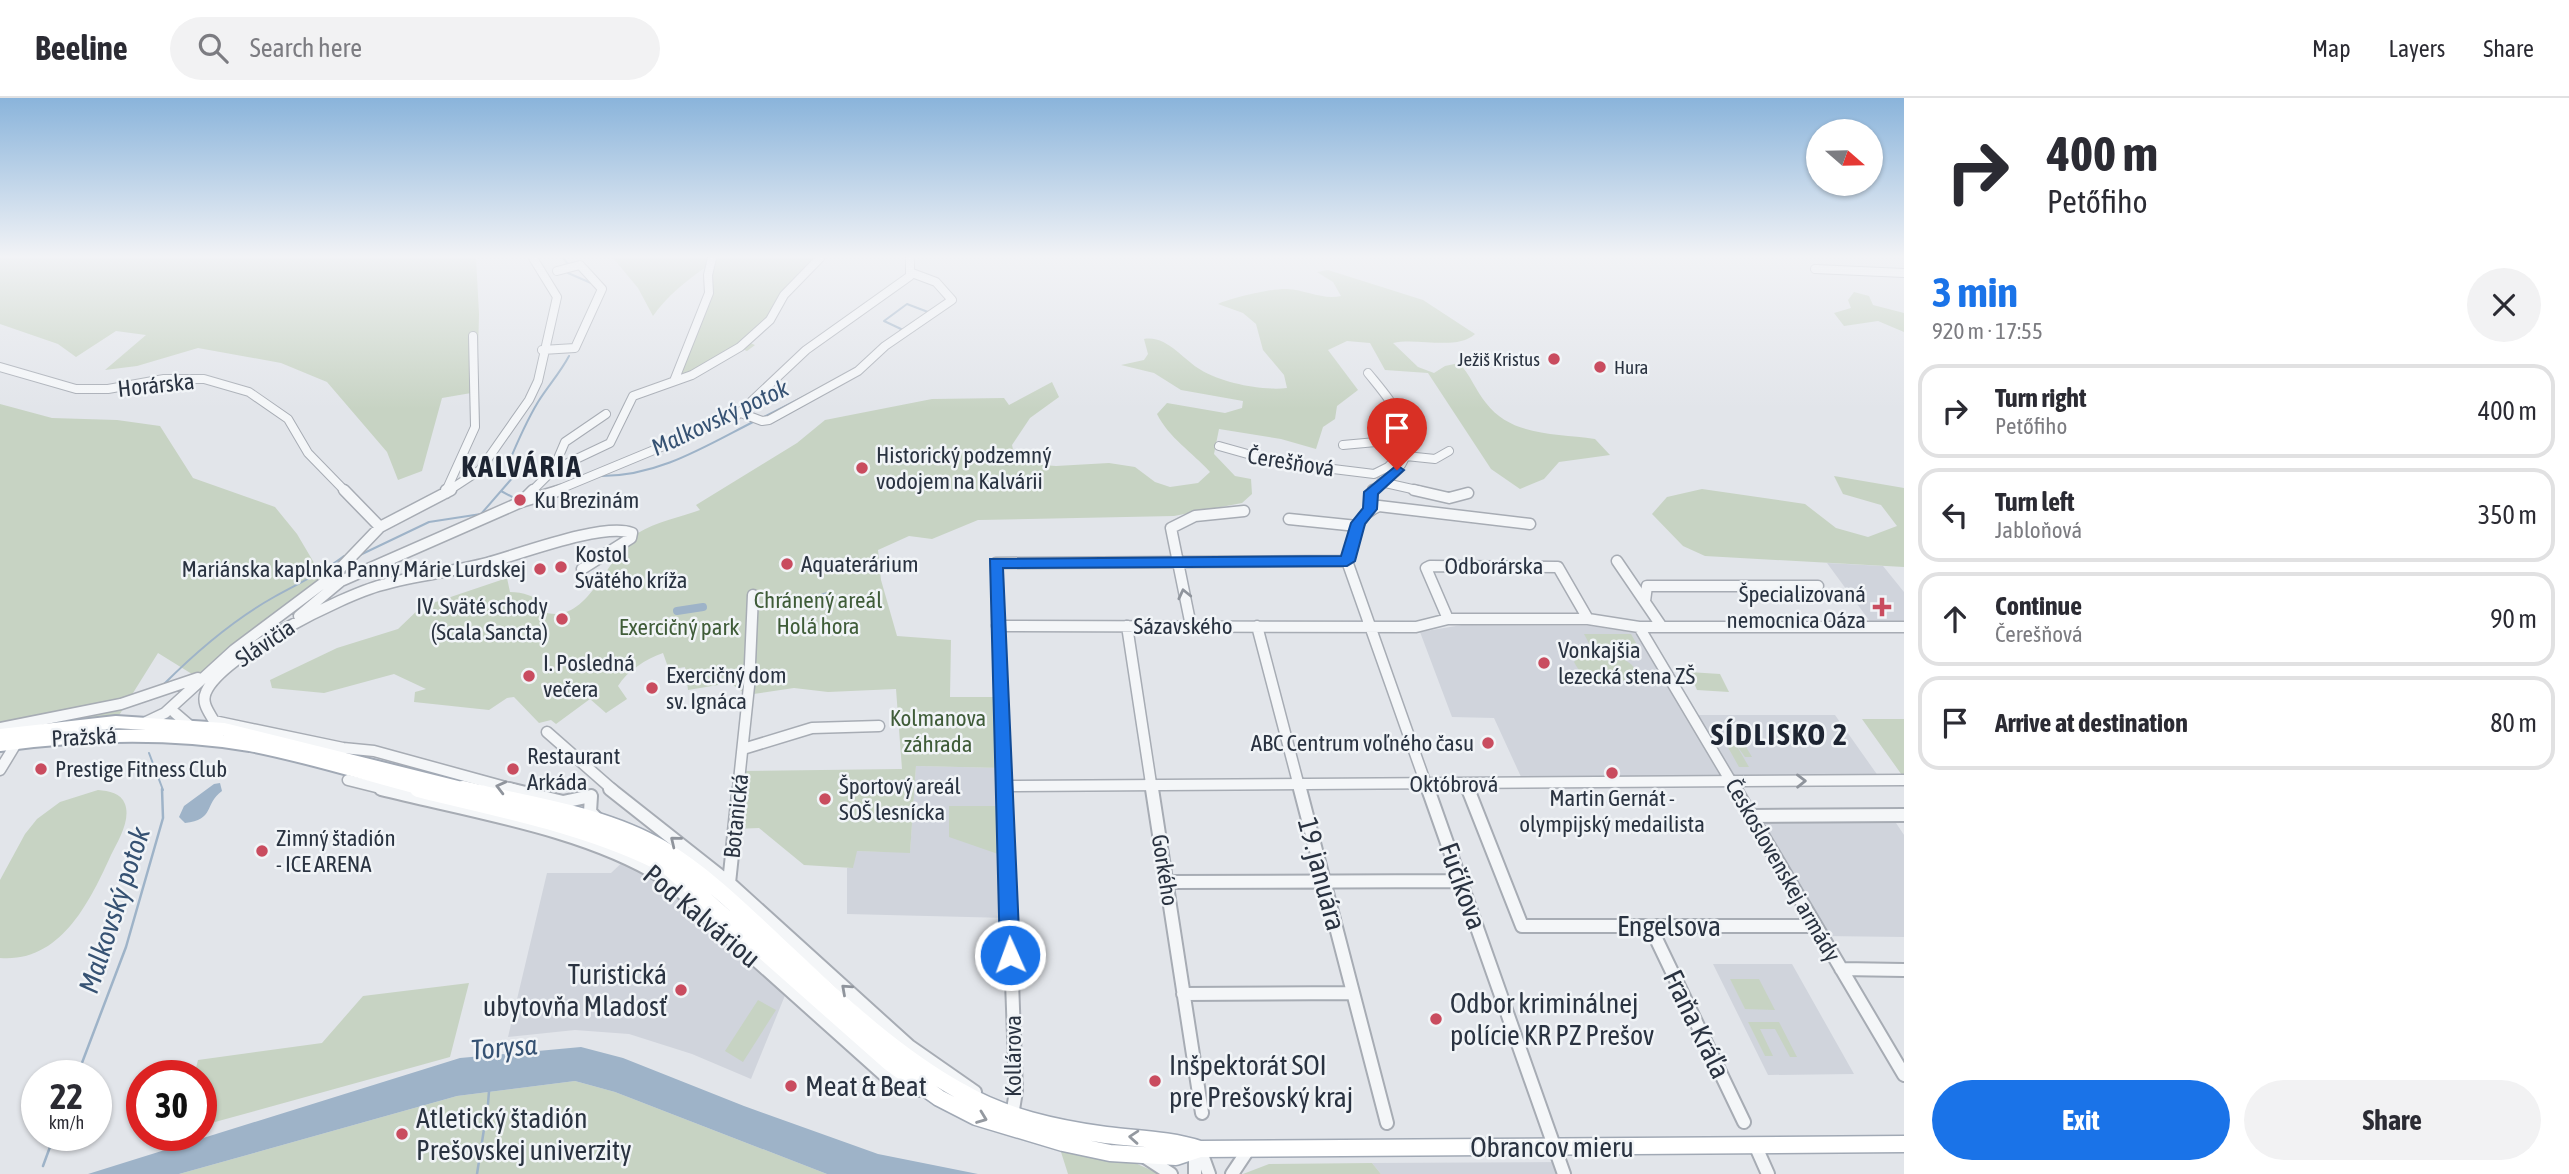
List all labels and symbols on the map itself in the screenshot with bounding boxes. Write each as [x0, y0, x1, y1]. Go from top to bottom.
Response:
north arrow [1806, 119, 1883, 196]
place label: Ježiš Kristus [1457, 348, 1540, 370]
marker: Ježiš Kristus [1546, 351, 1562, 367]
place label: Hura [1614, 356, 1648, 378]
marker: Hura [1592, 359, 1608, 375]
street label: Horárska [116, 368, 196, 402]
water label: Malkovský potok [647, 374, 793, 461]
pin [1367, 398, 1427, 470]
place label: Historický podzemný vodojem na Kalvárii [876, 442, 1052, 494]
street label: Čerešňová [1246, 442, 1336, 482]
district label: KALVÁRIA [461, 449, 583, 483]
marker: Historický podzemný vodojem na Kalvárii [854, 460, 870, 476]
place label: Ku Brezinám [534, 487, 639, 513]
marker: Ku Brezinám [512, 492, 528, 508]
place label: Kostol Svätého kríža [575, 541, 688, 593]
place label: Aquaterárium [801, 551, 919, 577]
street label: Odborárska [1445, 553, 1543, 579]
place label: Mariánska kaplnka Panny Márie Lurdskej [182, 556, 526, 582]
marker: Aquaterárium [779, 556, 795, 572]
marker: Kostol Svätého kríža [553, 559, 569, 575]
marker: Mariánska kaplnka Panny Márie Lurdskej [532, 561, 548, 577]
place label: Špecializovaná nemocnica Oáza [1727, 581, 1866, 633]
park label: Chránený areál Holá hora [754, 587, 882, 639]
one-way arrow [1177, 588, 1192, 600]
place label: IV. Sväté schody (Scala Sancta) [416, 593, 548, 645]
marker: Špecializovaná nemocnica Oáza [1872, 597, 1892, 617]
marker: IV. Sväté schody (Scala Sancta) [554, 611, 570, 627]
street label: Sázavského [1134, 613, 1233, 639]
street label: Slávičia [230, 614, 300, 672]
park label: Exercičný park [619, 614, 739, 640]
place label: Vonkajšia lezecká stena ZŠ [1558, 637, 1695, 689]
place label: I. Posledná večera [543, 650, 635, 702]
marker: Vonkajšia lezecká stena ZŠ [1536, 655, 1552, 671]
place label: Exercičný dom sv. Ignáca [666, 662, 786, 714]
marker: I. Posledná večera [521, 668, 537, 684]
marker: Exercičný dom sv. Ignáca [644, 680, 660, 696]
park label: Kolmanova záhrada [890, 705, 986, 757]
district label: SÍDLISKO 2 [1711, 717, 1849, 751]
street label: Pražská [51, 722, 117, 752]
place label: ABC Centrum voľného času [1251, 730, 1474, 756]
marker: ABC Centrum voľného času [1480, 735, 1496, 751]
place label: Restaurant Arkáda [527, 743, 620, 795]
place label: Prestige Fitness Club [55, 756, 227, 782]
marker: Prestige Fitness Club [33, 761, 49, 777]
marker: Restaurant Arkáda [505, 761, 521, 777]
marker: Martin Gernát - olympijský medailista [1604, 765, 1620, 781]
street label: Októbrová [1410, 771, 1498, 797]
street label: Botanická [719, 772, 753, 860]
place label: Športový areál SOŠ lesnícka [839, 773, 961, 825]
one-way arrow [1796, 773, 1806, 789]
street label: Československej armády [1720, 774, 1846, 966]
one-way arrow [495, 781, 507, 795]
place label: Martin Gernát - olympijský medailista [1519, 785, 1705, 837]
marker: Športový areál SOŠ lesnícka [817, 791, 833, 807]
street label: 19. januára [1292, 814, 1352, 934]
water label: Malkovský potok [72, 822, 156, 997]
place label: Zimný štadión - ICE ARENA [276, 825, 396, 877]
street label: Gorkého [1147, 832, 1183, 908]
one-way arrow [671, 836, 683, 849]
street label: Fučíkova [1433, 838, 1493, 934]
marker: Zimný štadión - ICE ARENA [254, 843, 270, 859]
street label: Pod Kalváriou [637, 858, 767, 974]
street label: Engelsova [1617, 910, 1721, 942]
position arrow [973, 918, 1047, 992]
place label: Turistická ubytovňa Mladosť [483, 958, 668, 1022]
street label: Fraňa Kráľa [1657, 965, 1737, 1083]
marker: Turistická ubytovňa Mladosť [673, 982, 689, 998]
one-way arrow [841, 985, 854, 997]
place label: Odbor kriminálnej polície KR PZ Prešov [1450, 987, 1654, 1051]
marker: Odbor kriminálnej polície KR PZ Prešov [1428, 1011, 1444, 1027]
street label: Kollárova [1000, 1015, 1026, 1097]
water label: Torysa [469, 1028, 539, 1066]
place label: Inšpektorát SOI pre Prešovský kraj [1169, 1049, 1353, 1113]
speed limit sign: 30 [126, 1060, 217, 1151]
place label: Meat & Beat [805, 1070, 927, 1102]
marker: Inšpektorát SOI pre Prešovský kraj [1147, 1073, 1163, 1089]
marker: Meat & Beat [783, 1078, 799, 1094]
place label: Atletický štadión Prešovskej univerzity [416, 1102, 632, 1166]
one-way arrow [975, 1110, 987, 1124]
marker: Atletický štadión Prešovskej univerzity [394, 1126, 410, 1142]
one-way arrow [1128, 1130, 1139, 1145]
street label: Obrancov mieru [1470, 1131, 1634, 1163]

